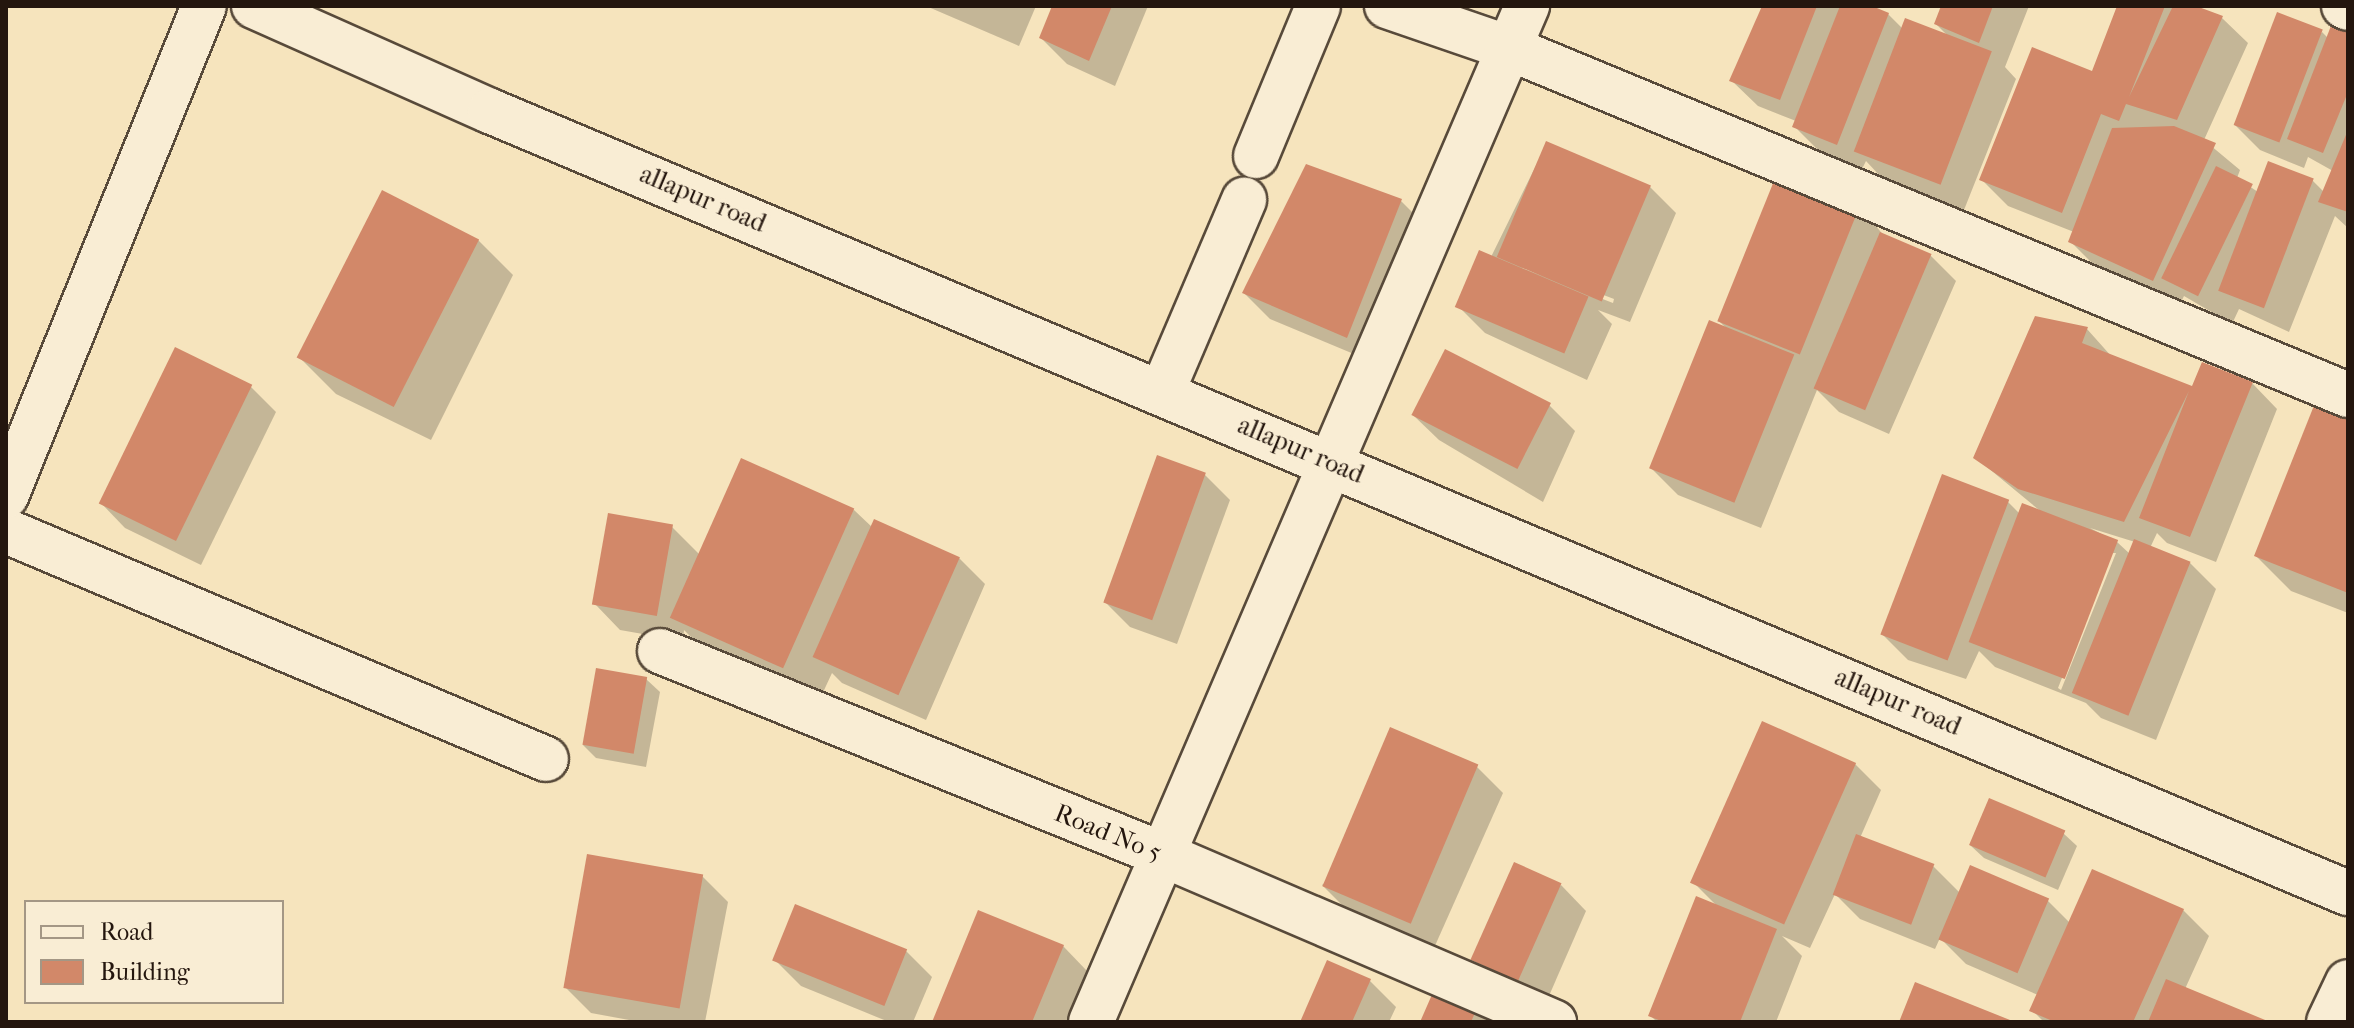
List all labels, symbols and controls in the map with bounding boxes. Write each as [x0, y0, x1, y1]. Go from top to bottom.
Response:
street label: allapur road [635, 158, 771, 240]
street label: allapur road [1233, 409, 1369, 491]
street label: allapur road [1830, 661, 1966, 743]
street label: Road No 5 [1050, 797, 1166, 869]
legend [24, 900, 284, 1004]
text: Road [100, 918, 153, 946]
text: Building [100, 958, 190, 986]

